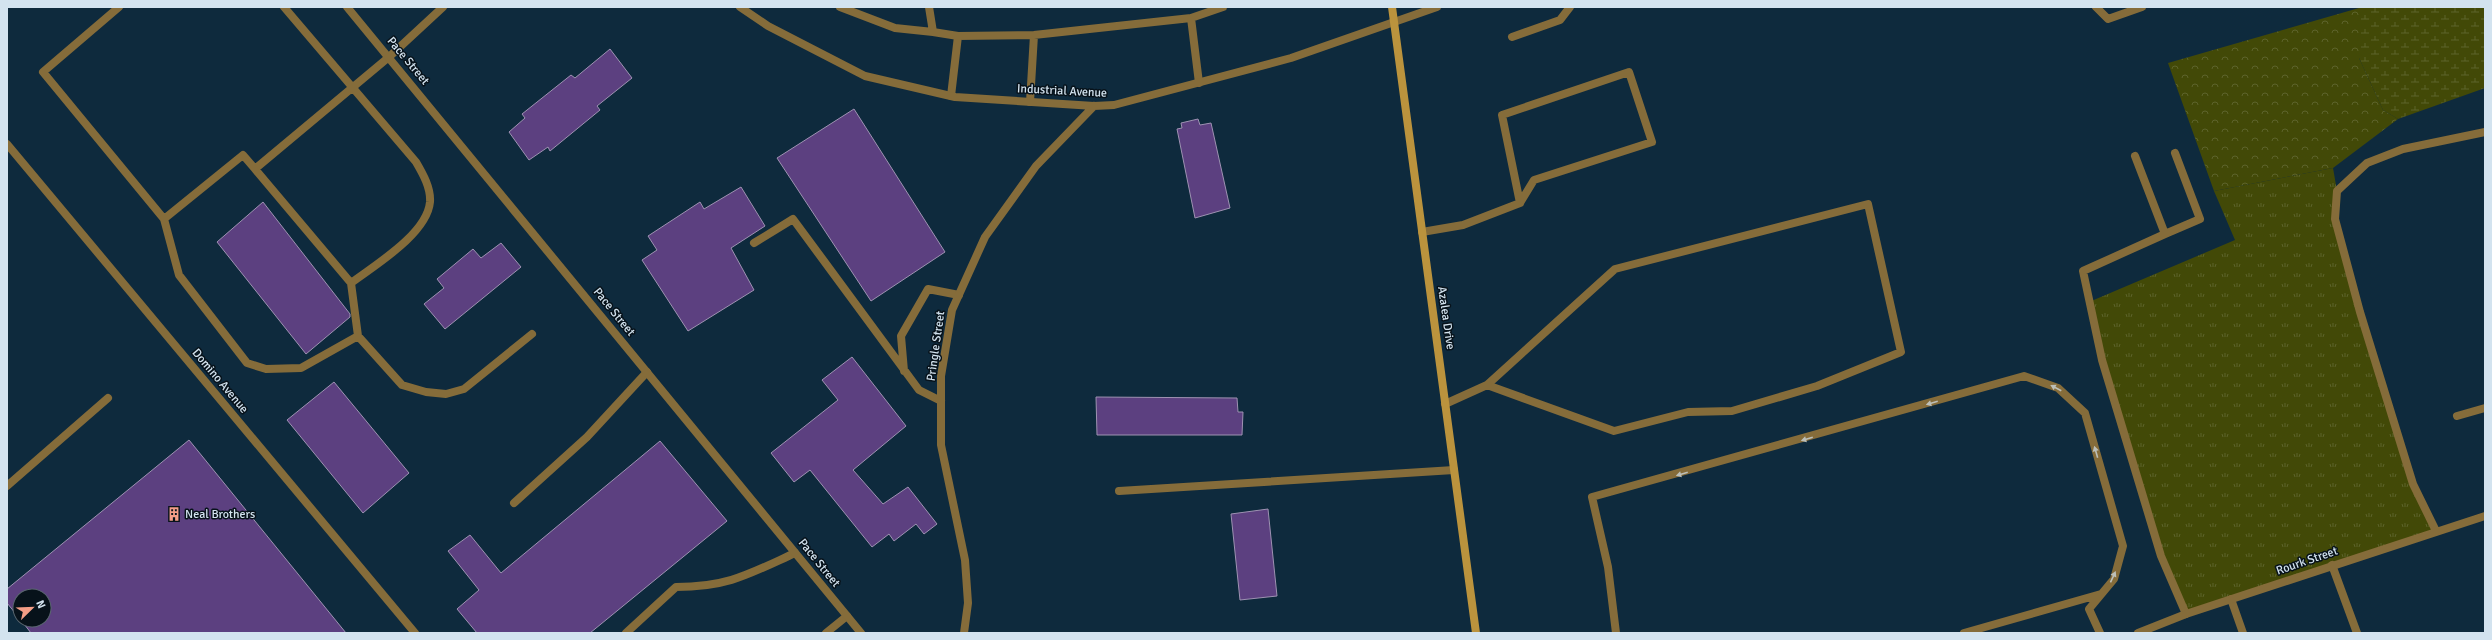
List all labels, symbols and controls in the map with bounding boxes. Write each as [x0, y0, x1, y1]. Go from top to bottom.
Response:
street label: Pace Street [384, 34, 432, 88]
street label: Industrial Avenue [1017, 81, 1107, 101]
street label: Pace Street [590, 285, 638, 339]
street label: Azalea Drive [1434, 285, 1458, 351]
street label: Pringle Street [924, 310, 948, 382]
street label: Domino Avenue [189, 346, 251, 416]
one-way arrow [2050, 385, 2062, 391]
one-way arrow [1926, 400, 1938, 406]
one-way arrow [1801, 436, 1813, 442]
one-way arrow [2093, 446, 2099, 458]
one-way arrow [1675, 471, 1688, 477]
building icon: Neal Brothers [166, 506, 182, 522]
place label: Neal Brothers [185, 507, 255, 522]
street label: Pace Street [795, 536, 843, 590]
street label: Rourk Street [2274, 543, 2340, 579]
one-way arrow [2110, 571, 2116, 583]
north arrow [12, 588, 52, 628]
text: N [33, 598, 48, 610]

